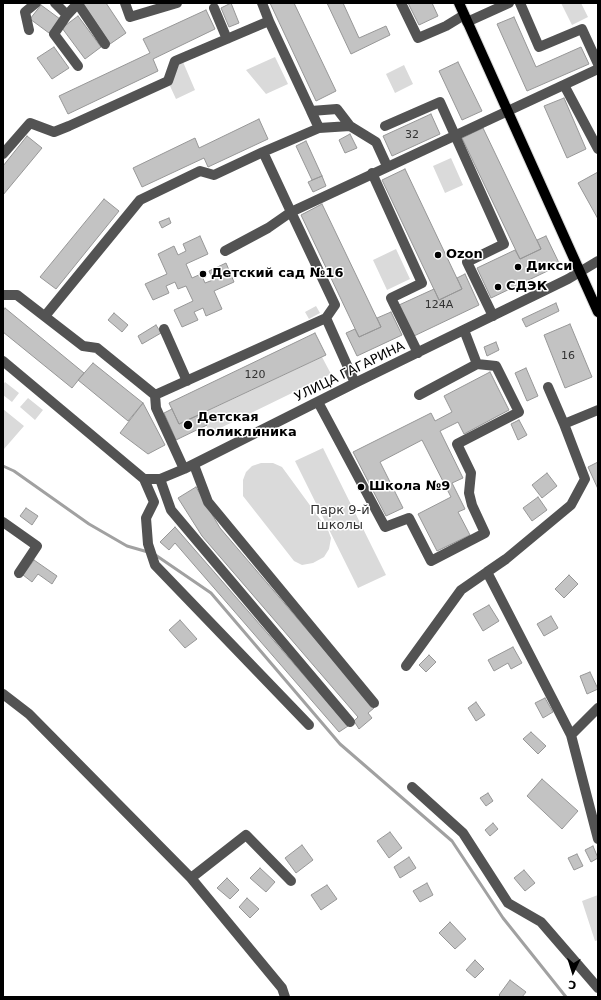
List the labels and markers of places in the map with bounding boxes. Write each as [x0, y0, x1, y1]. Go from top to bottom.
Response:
place label: Ozon [446, 247, 483, 263]
marker: Ozon [433, 250, 443, 260]
place label: Дикси [526, 259, 572, 275]
marker: Дикси [513, 262, 523, 272]
place label: Детский сад №16 [211, 266, 343, 282]
marker: Детский сад №16 [198, 269, 208, 279]
place label: СДЭК [506, 279, 547, 295]
marker: СДЭК [493, 282, 503, 292]
place label: Детская поликлиника [197, 410, 297, 441]
marker: Детская поликлиника [182, 419, 194, 431]
place label: Школа №9 [369, 479, 450, 495]
marker: Школа №9 [356, 482, 366, 492]

